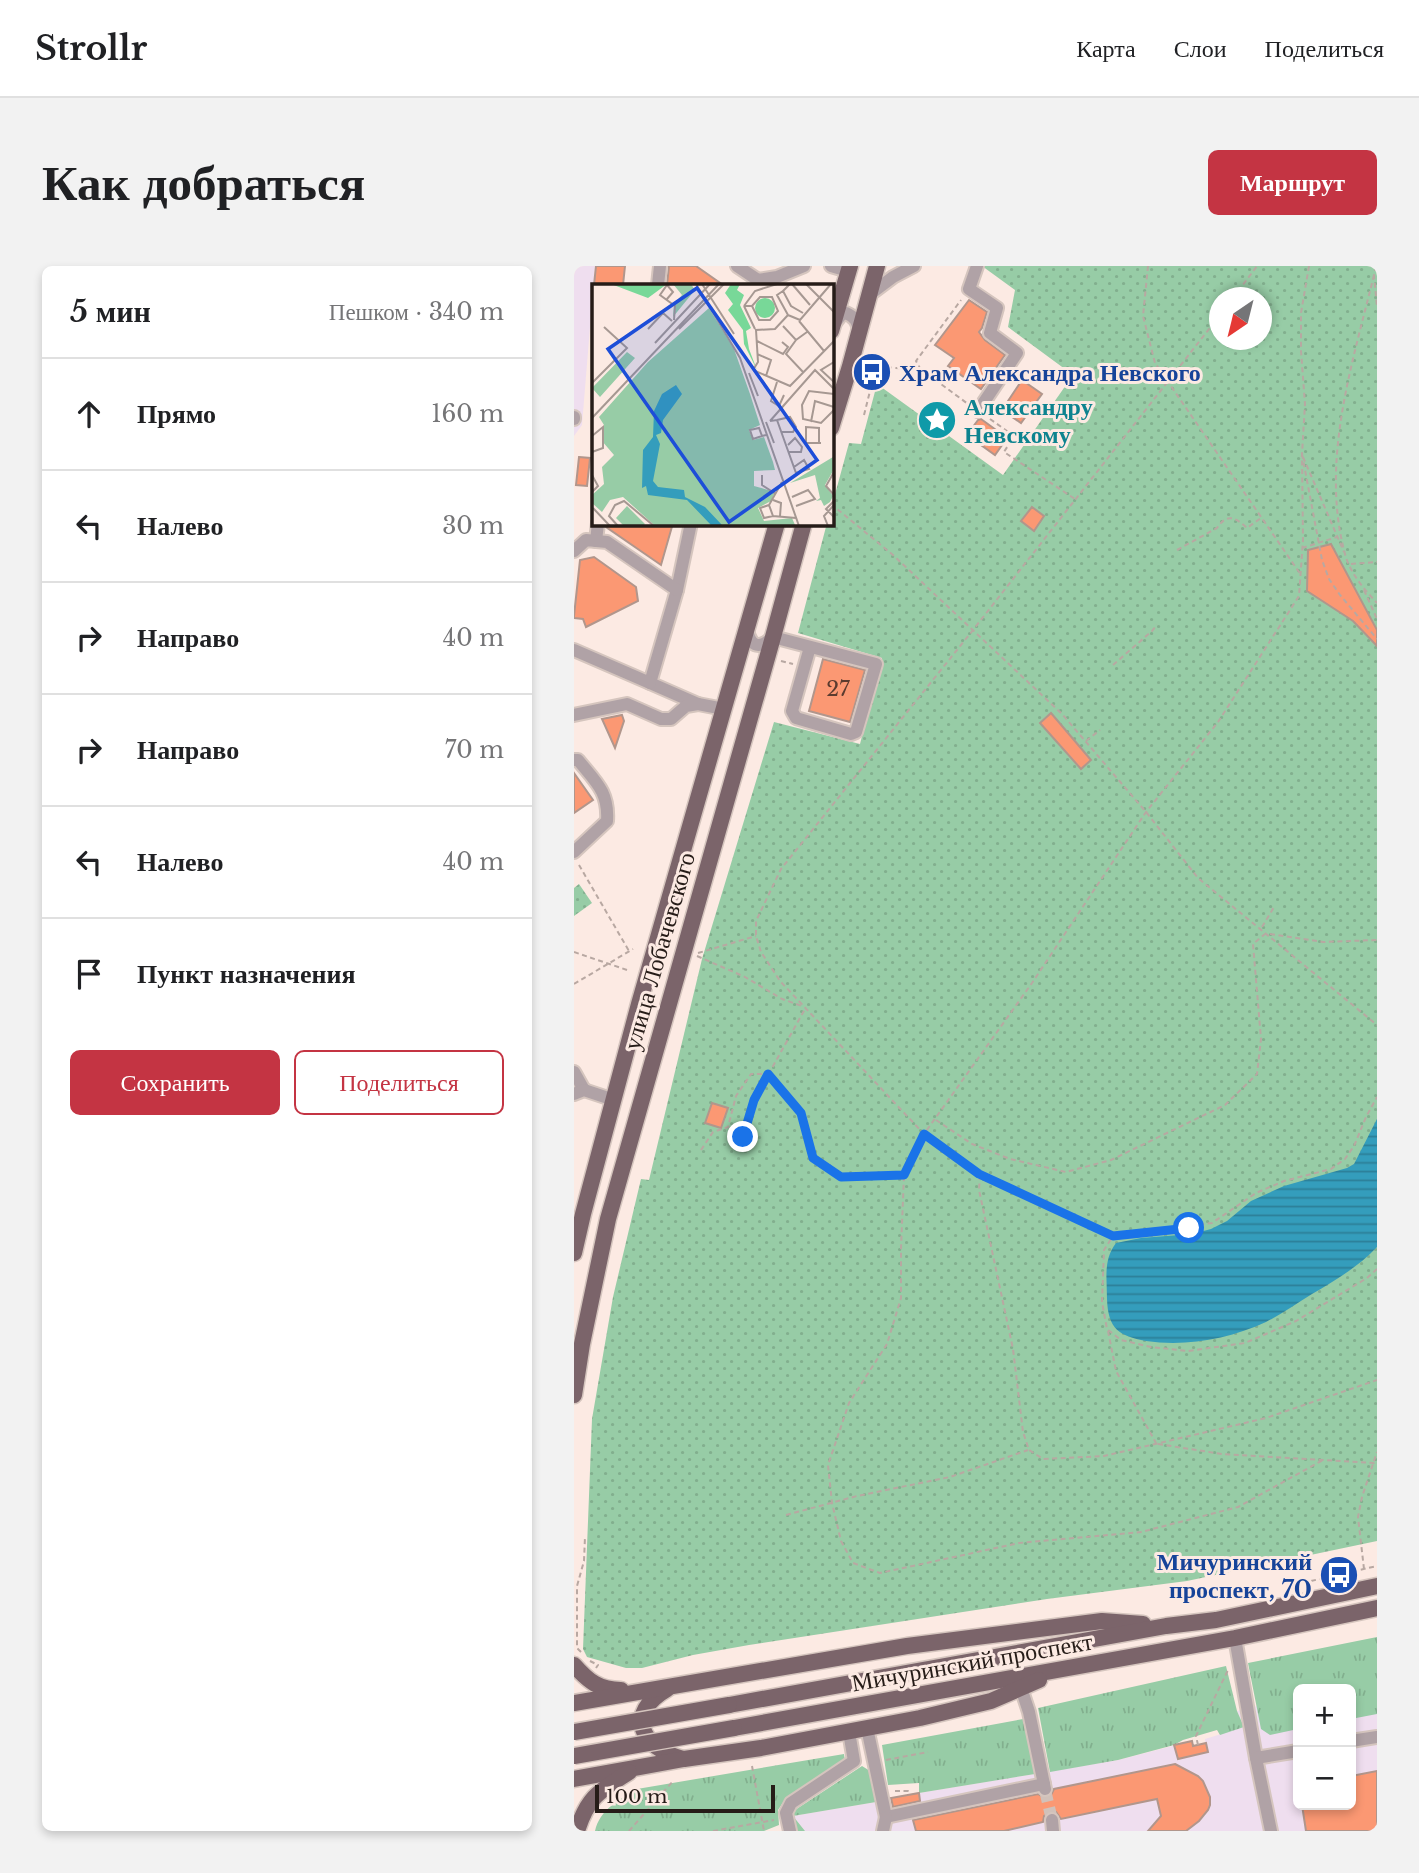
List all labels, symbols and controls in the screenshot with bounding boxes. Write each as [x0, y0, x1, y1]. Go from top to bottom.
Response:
text: Strollr [35, 28, 147, 69]
text: Карта [1076, 34, 1136, 63]
text: Слои [1174, 34, 1227, 63]
text: Поделиться [1265, 34, 1384, 63]
button: Маршрут [1208, 150, 1377, 215]
text: Как добраться [42, 152, 365, 213]
inset map [592, 284, 833, 525]
north arrow [1209, 287, 1272, 350]
text: 5 мин [70, 293, 151, 330]
text: Пешком · 340 m [329, 298, 504, 326]
bus stop icon: Храм Александра Невского [851, 351, 893, 393]
place label: Храм Александра Невского [899, 358, 1201, 387]
place label: Александру Невскому [964, 392, 1093, 449]
icon: ahead [70, 395, 108, 433]
text: Прямо [137, 398, 216, 430]
place icon: Александру Невскому [916, 399, 958, 441]
text: 160 m [431, 400, 504, 428]
icon: left [70, 507, 108, 545]
text: Налево [137, 510, 223, 542]
text: 30 m [442, 512, 504, 540]
icon: right [70, 619, 108, 657]
text: Направо [137, 622, 239, 654]
text: 40 m [443, 624, 504, 652]
house number: 27 [826, 676, 850, 702]
icon: right [70, 731, 108, 769]
text: Направо [137, 734, 239, 766]
text: 70 m [445, 736, 504, 764]
icon: left [70, 843, 108, 881]
text: Налево [137, 846, 223, 878]
text: 40 m [443, 848, 504, 876]
street label: улица Лобачевского [617, 849, 701, 1053]
icon: arrive [70, 955, 108, 993]
text: Пункт назначения [137, 958, 355, 990]
button: Сохранить [70, 1050, 280, 1115]
button: Поделиться [294, 1050, 504, 1115]
route end [727, 1121, 758, 1152]
route start [1173, 1212, 1204, 1243]
place label: Мичуринский проспект, 70 [1157, 1547, 1312, 1604]
bus stop icon: Мичуринский проспект, 70 [1318, 1554, 1360, 1596]
street label: Мичуринский проспект [849, 1626, 1095, 1697]
map controls [1293, 1684, 1356, 1810]
button: + [1293, 1684, 1356, 1747]
button: − [1293, 1747, 1356, 1810]
scale bar [595, 1782, 775, 1814]
text: 100 m [606, 1785, 667, 1808]

